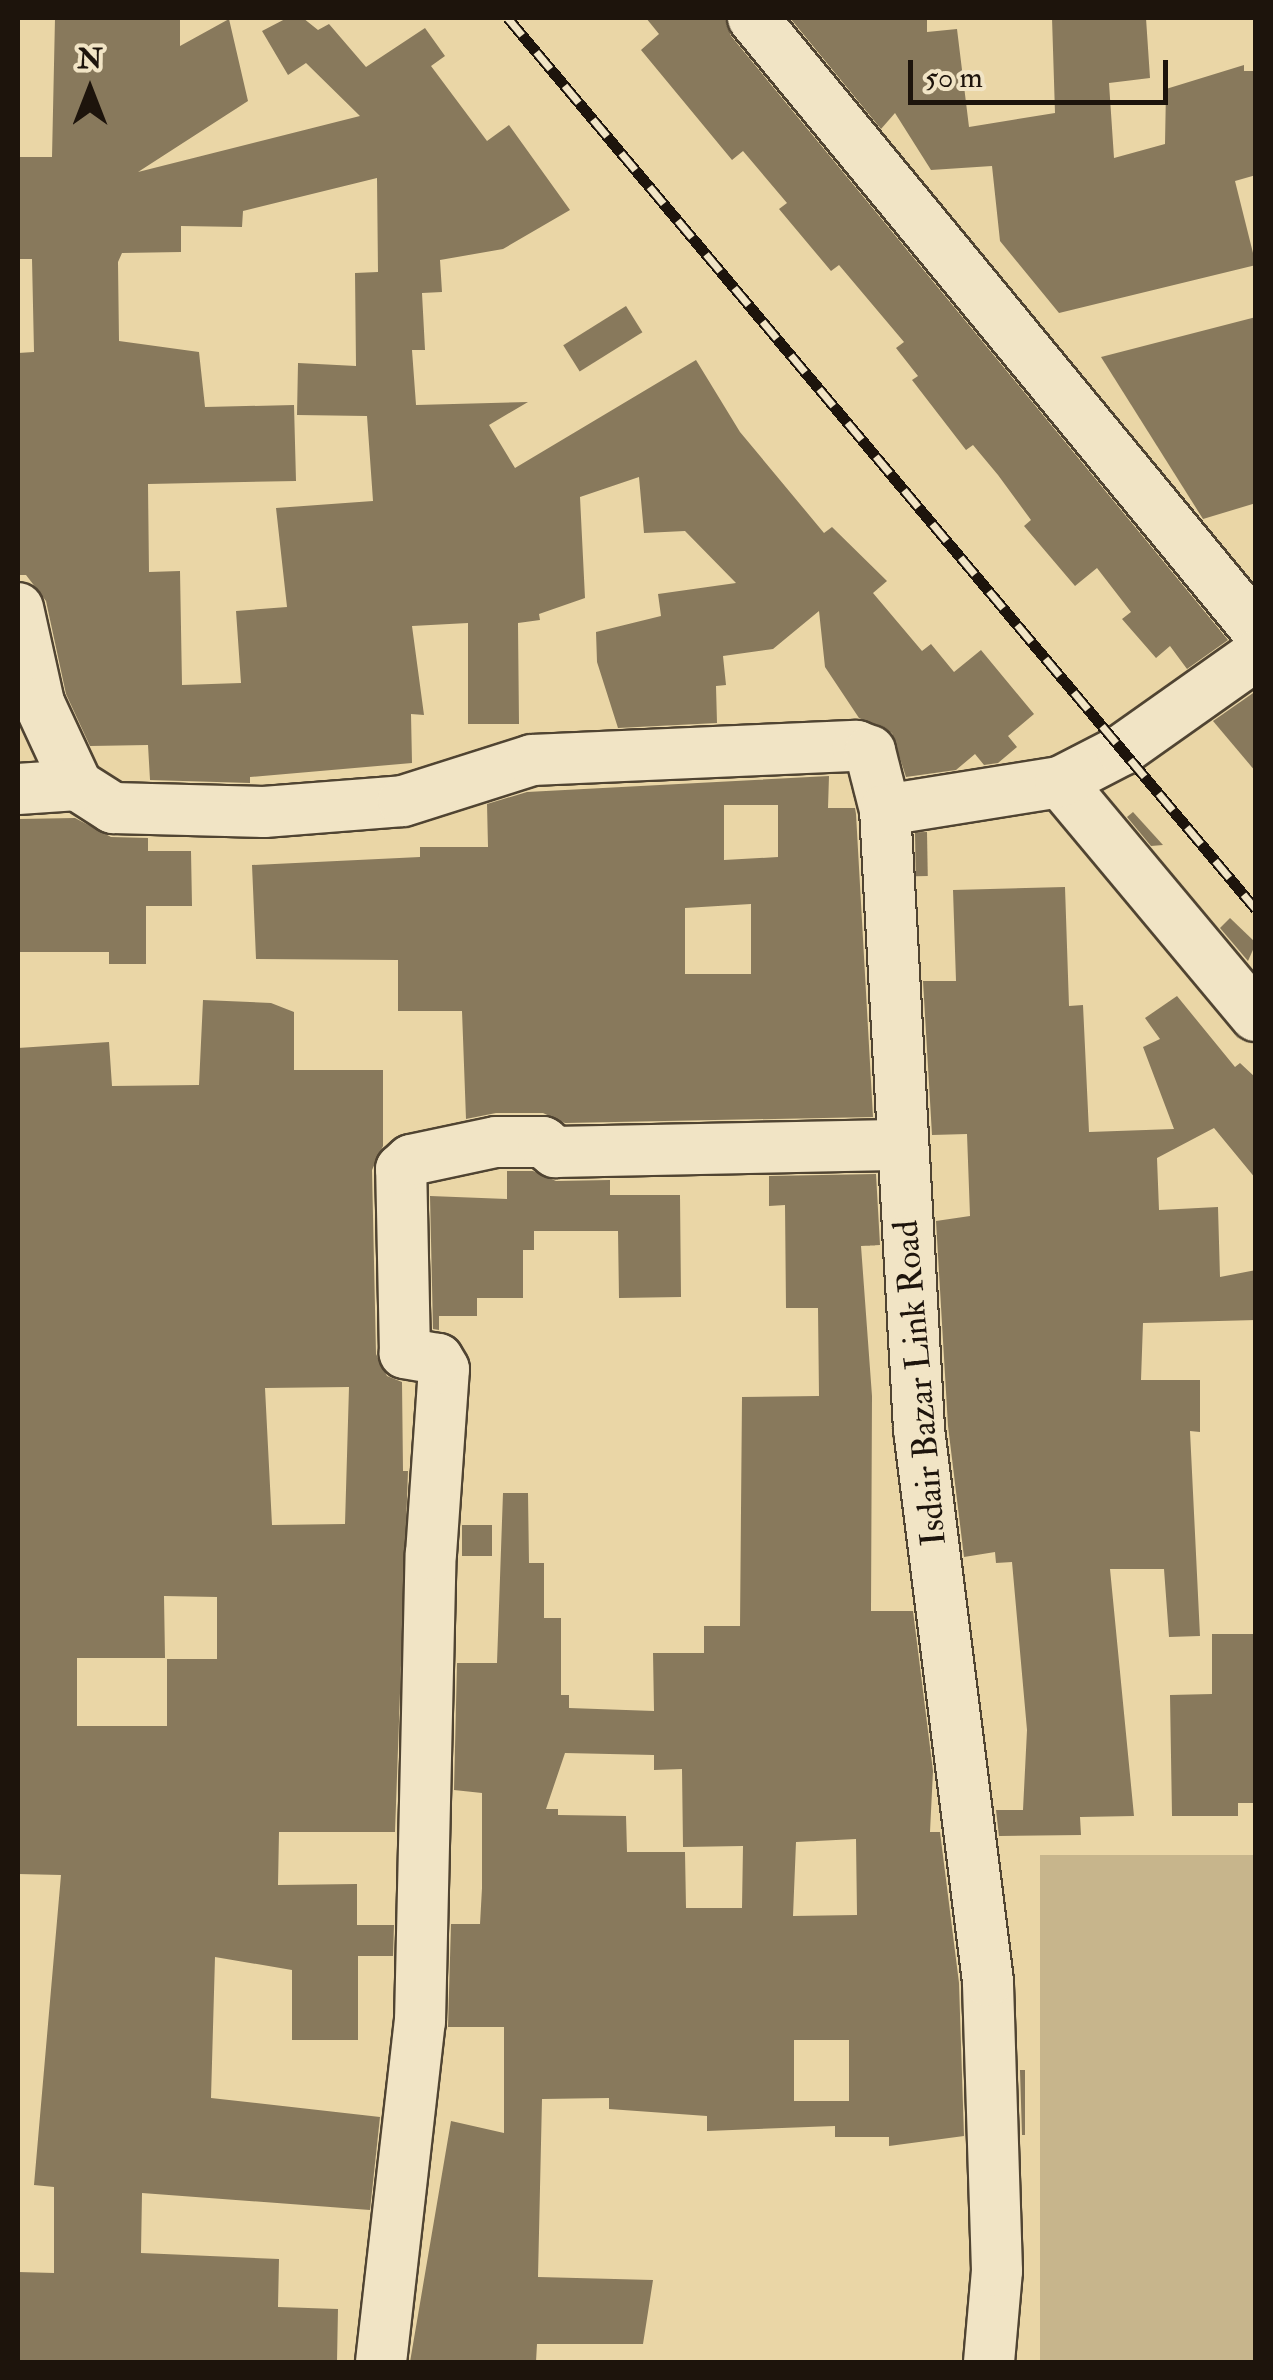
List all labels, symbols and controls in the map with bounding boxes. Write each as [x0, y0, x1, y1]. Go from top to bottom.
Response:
north arrow [40, 40, 140, 140]
scale bar [913, 40, 1173, 102]
text: N [77, 42, 103, 77]
text: 50 m [925, 59, 983, 96]
street label: Isdair Bazar Link Road [885, 1219, 955, 1547]

